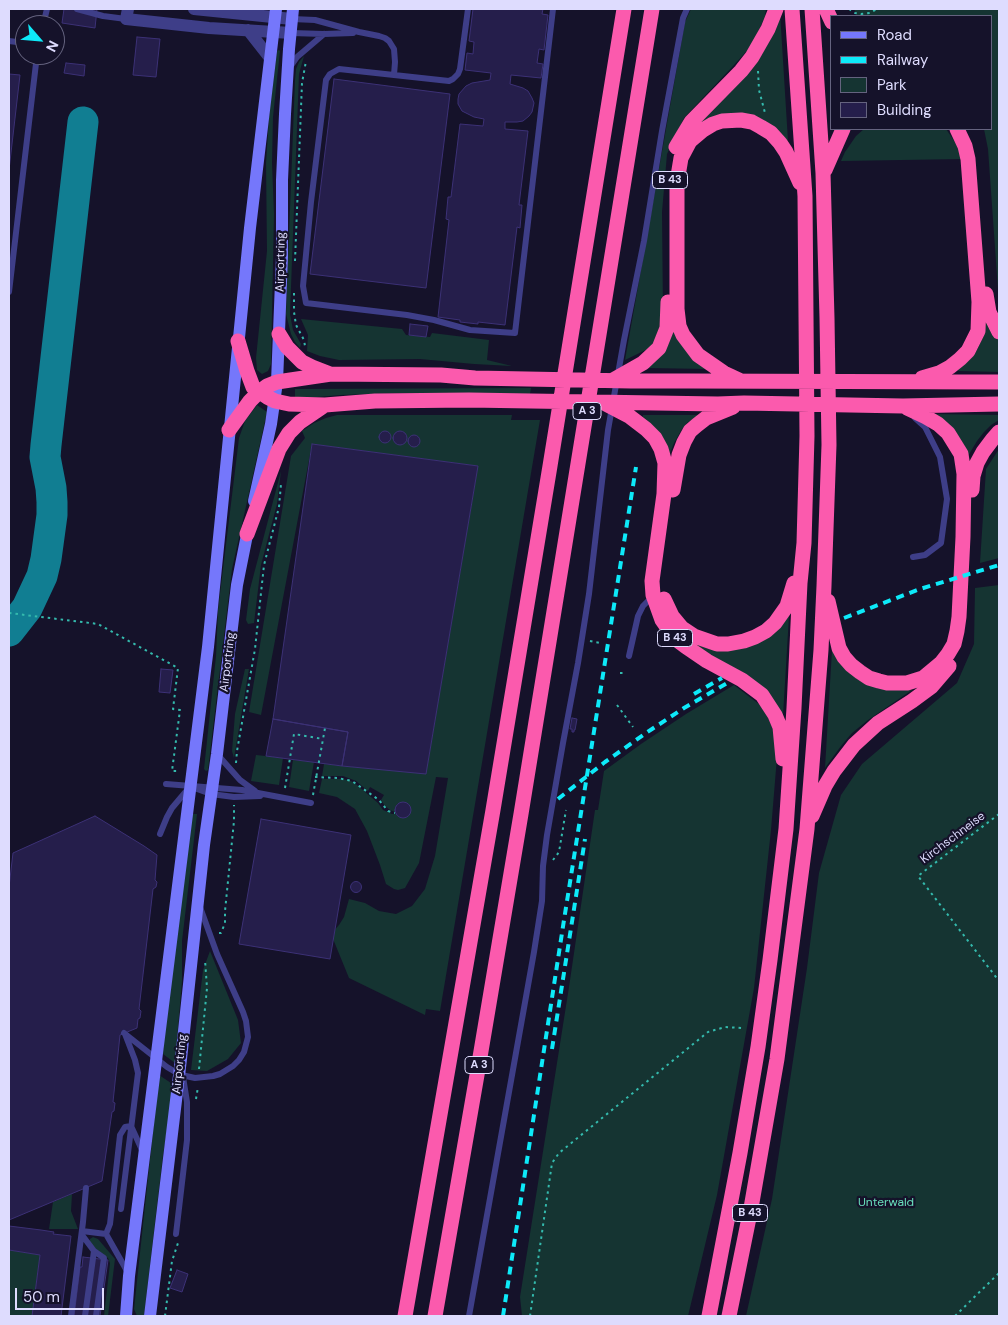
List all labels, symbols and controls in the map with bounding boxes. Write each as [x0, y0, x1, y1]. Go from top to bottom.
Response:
north arrow [15, 15, 65, 65]
legend [830, 15, 993, 130]
text: Road [877, 25, 912, 45]
text: N [42, 38, 63, 55]
text: Railway [877, 50, 928, 70]
text: Park [877, 75, 907, 95]
text: Building [877, 100, 932, 120]
road number: B 43 [652, 172, 688, 188]
street label: Airportring [273, 232, 289, 292]
road number: A 3 [573, 402, 601, 420]
road number: B 43 [658, 630, 692, 646]
street label: Airportring [217, 631, 239, 693]
street label: Kirchschneise [918, 809, 988, 867]
street label: Airportring [170, 1033, 190, 1095]
road number: A 3 [465, 1056, 493, 1074]
park label: Unterwald [858, 1196, 914, 1210]
road number: B 43 [732, 1204, 768, 1222]
scale bar [18, 1278, 106, 1310]
text: 50 m [23, 1287, 60, 1307]

